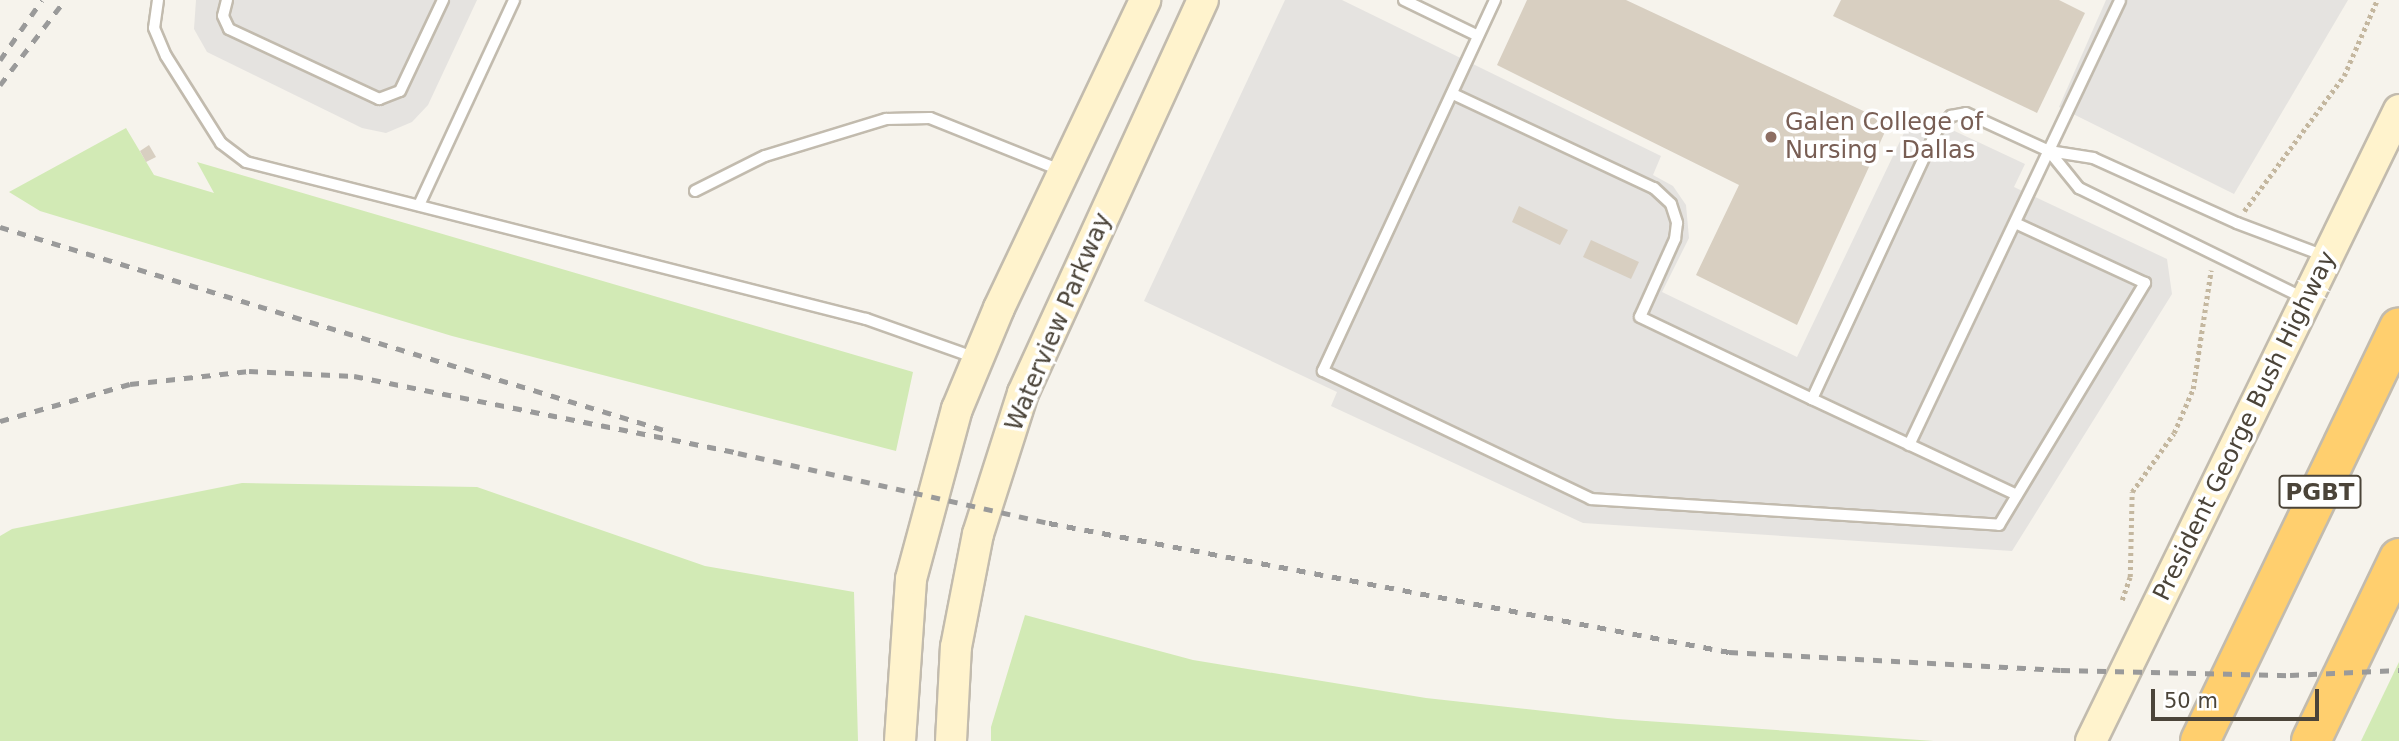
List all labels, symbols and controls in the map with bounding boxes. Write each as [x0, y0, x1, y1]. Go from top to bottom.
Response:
place label: Galen College of Nursing - Dallas [1785, 109, 1983, 165]
marker: Galen College of Nursing - Dallas [1763, 129, 1779, 145]
street label: Waterview Parkway [1000, 209, 1118, 435]
street label: President George Bush Highway [2148, 246, 2342, 606]
road number: PGBT [2278, 472, 2362, 512]
scale bar [2154, 674, 2322, 718]
text: 50 m [2164, 689, 2218, 713]

